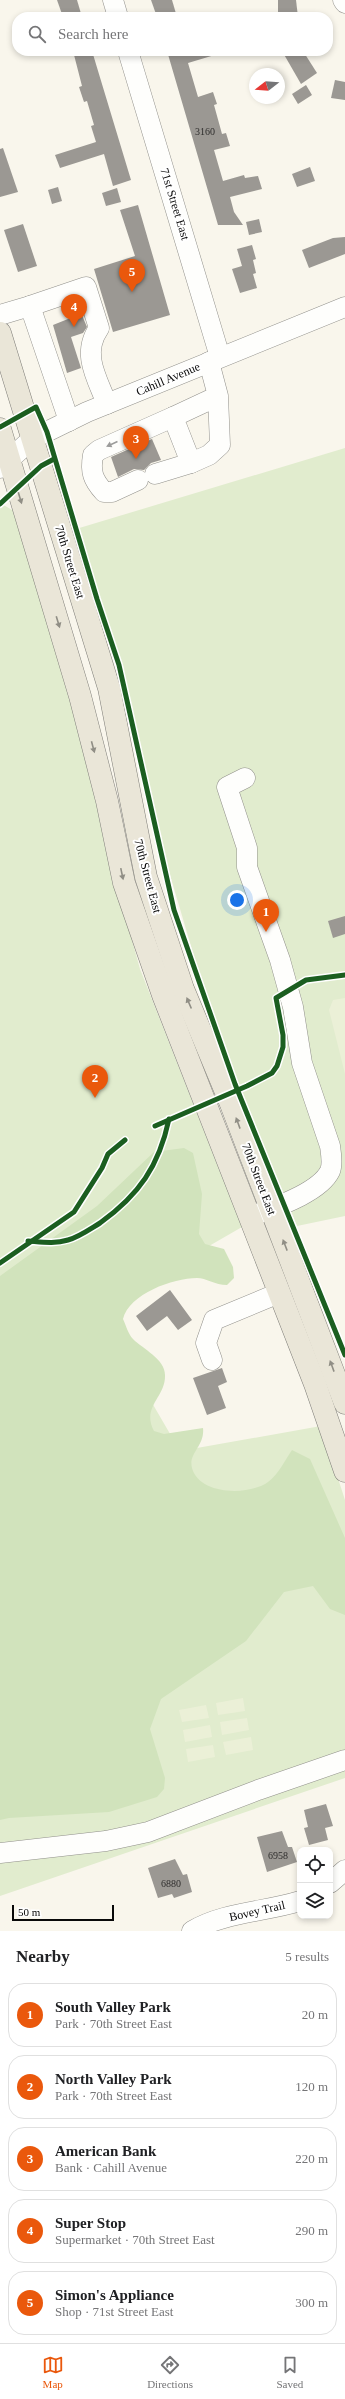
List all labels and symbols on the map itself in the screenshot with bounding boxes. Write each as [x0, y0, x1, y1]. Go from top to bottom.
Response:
north arrow [249, 68, 285, 104]
house number: 3160 [195, 126, 215, 137]
street label: 71st Street East [157, 166, 193, 242]
pin: 5 [119, 259, 145, 292]
pin: 4 [61, 294, 87, 327]
street label: Cahill Avenue [134, 359, 202, 399]
pin: 3 [123, 426, 149, 459]
one-way arrow [106, 441, 118, 447]
one-way arrow [17, 492, 23, 504]
street label: 70th Street East [52, 524, 88, 601]
one-way arrow [55, 616, 61, 628]
one-way arrow [90, 741, 96, 753]
street label: 70th Street East [131, 837, 165, 915]
one-way arrow [119, 868, 125, 880]
your location [227, 890, 247, 910]
pin: 1 [253, 899, 279, 932]
one-way arrow [185, 997, 191, 1009]
pin: 2 [82, 1065, 108, 1098]
one-way arrow [234, 1117, 240, 1129]
street label: 70th Street East [239, 1141, 279, 1218]
one-way arrow [281, 1238, 287, 1250]
one-way arrow [329, 1359, 335, 1371]
house number: 6958 [268, 1850, 288, 1861]
house number: 6880 [161, 1878, 181, 1889]
street label: Bovey Trail [228, 1898, 287, 1924]
scale bar [12, 1903, 114, 1922]

